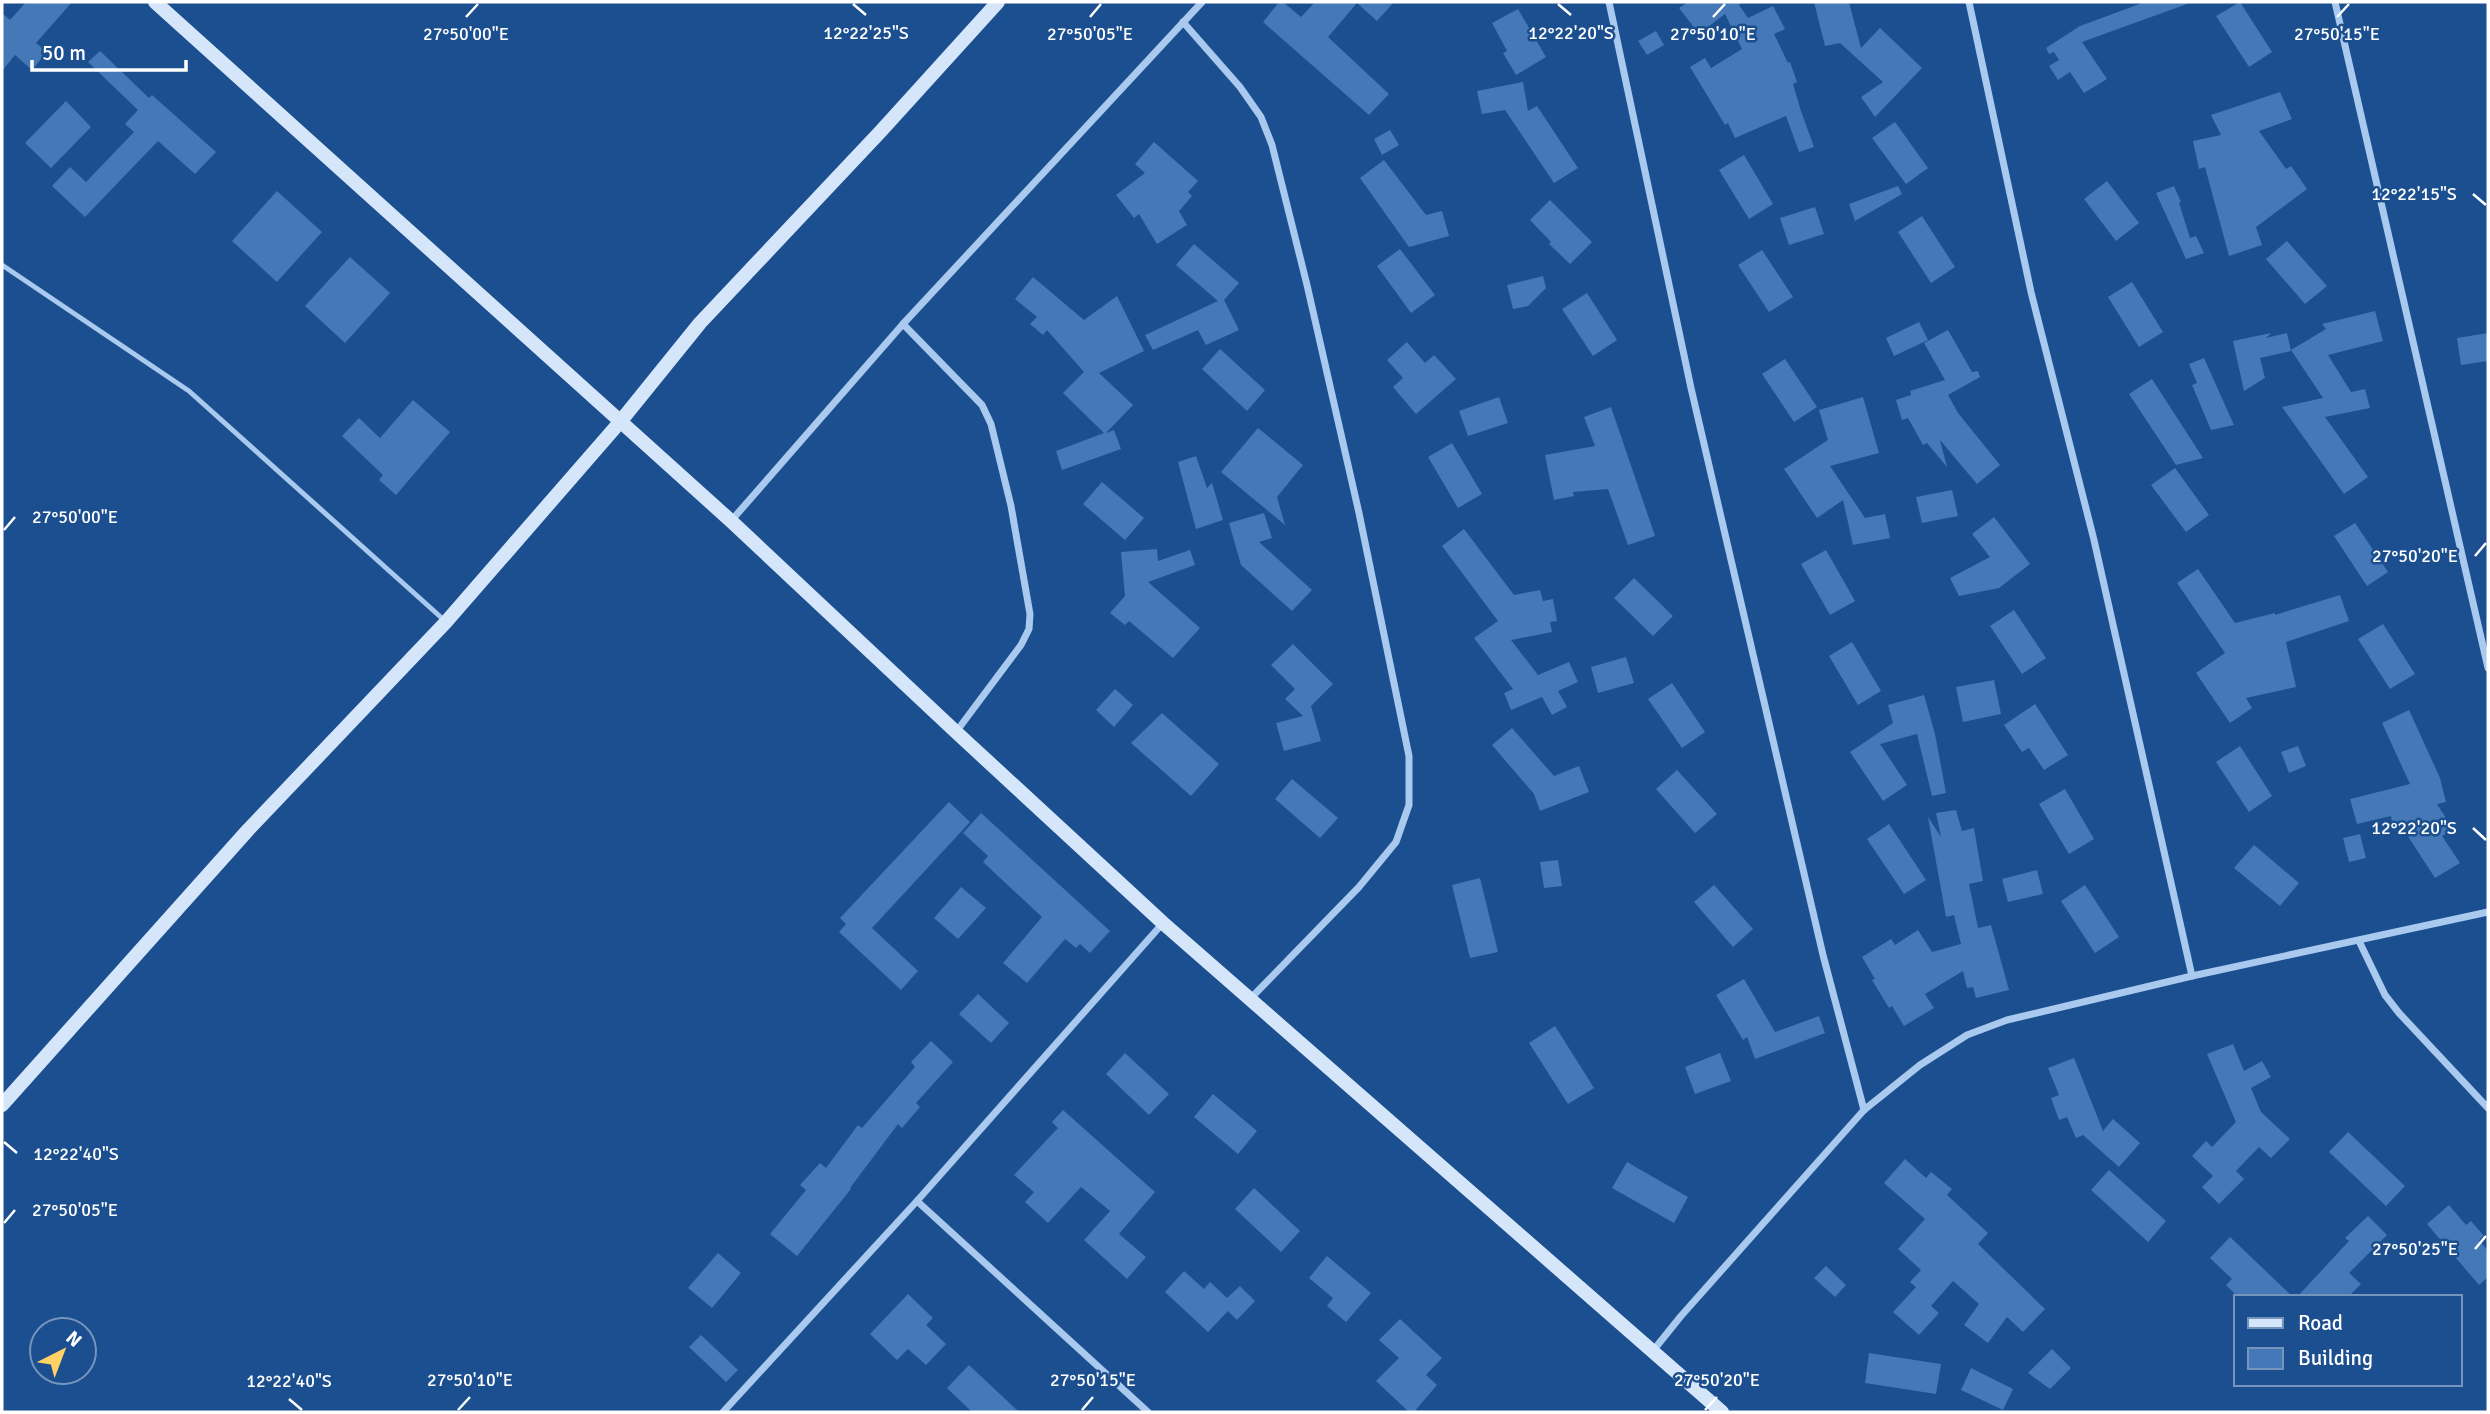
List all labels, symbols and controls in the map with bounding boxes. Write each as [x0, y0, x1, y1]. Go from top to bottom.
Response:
text: 12°22'25"S [823, 22, 909, 44]
text: 12°22'20"S [1528, 22, 1614, 44]
text: 27°50'00"E [423, 23, 509, 45]
text: 27°50'05"E [1047, 23, 1133, 45]
text: 27°50'10"E [1670, 23, 1756, 45]
text: 27°50'15"E [2294, 23, 2380, 45]
scale bar [32, 28, 186, 72]
text: 50 m [42, 40, 86, 66]
text: 12°22'15"S [2371, 183, 2457, 205]
text: 27°50'00"E [32, 506, 118, 528]
text: 27°50'20"E [2372, 545, 2458, 567]
text: 12°22'20"S [2371, 817, 2457, 839]
text: 12°22'40"S [33, 1143, 119, 1165]
text: 27°50'05"E [32, 1199, 118, 1221]
text: 27°50'25"E [2372, 1238, 2458, 1260]
legend [2234, 1295, 2462, 1386]
text: Road [2298, 1310, 2343, 1336]
north arrow [28, 1316, 98, 1386]
text: N [61, 1326, 87, 1352]
text: Building [2298, 1345, 2373, 1371]
text: 27°50'10"E [427, 1369, 513, 1391]
text: 27°50'15"E [1050, 1369, 1136, 1391]
text: 27°50'20"E [1674, 1369, 1760, 1391]
text: 12°22'40"S [246, 1370, 332, 1392]

